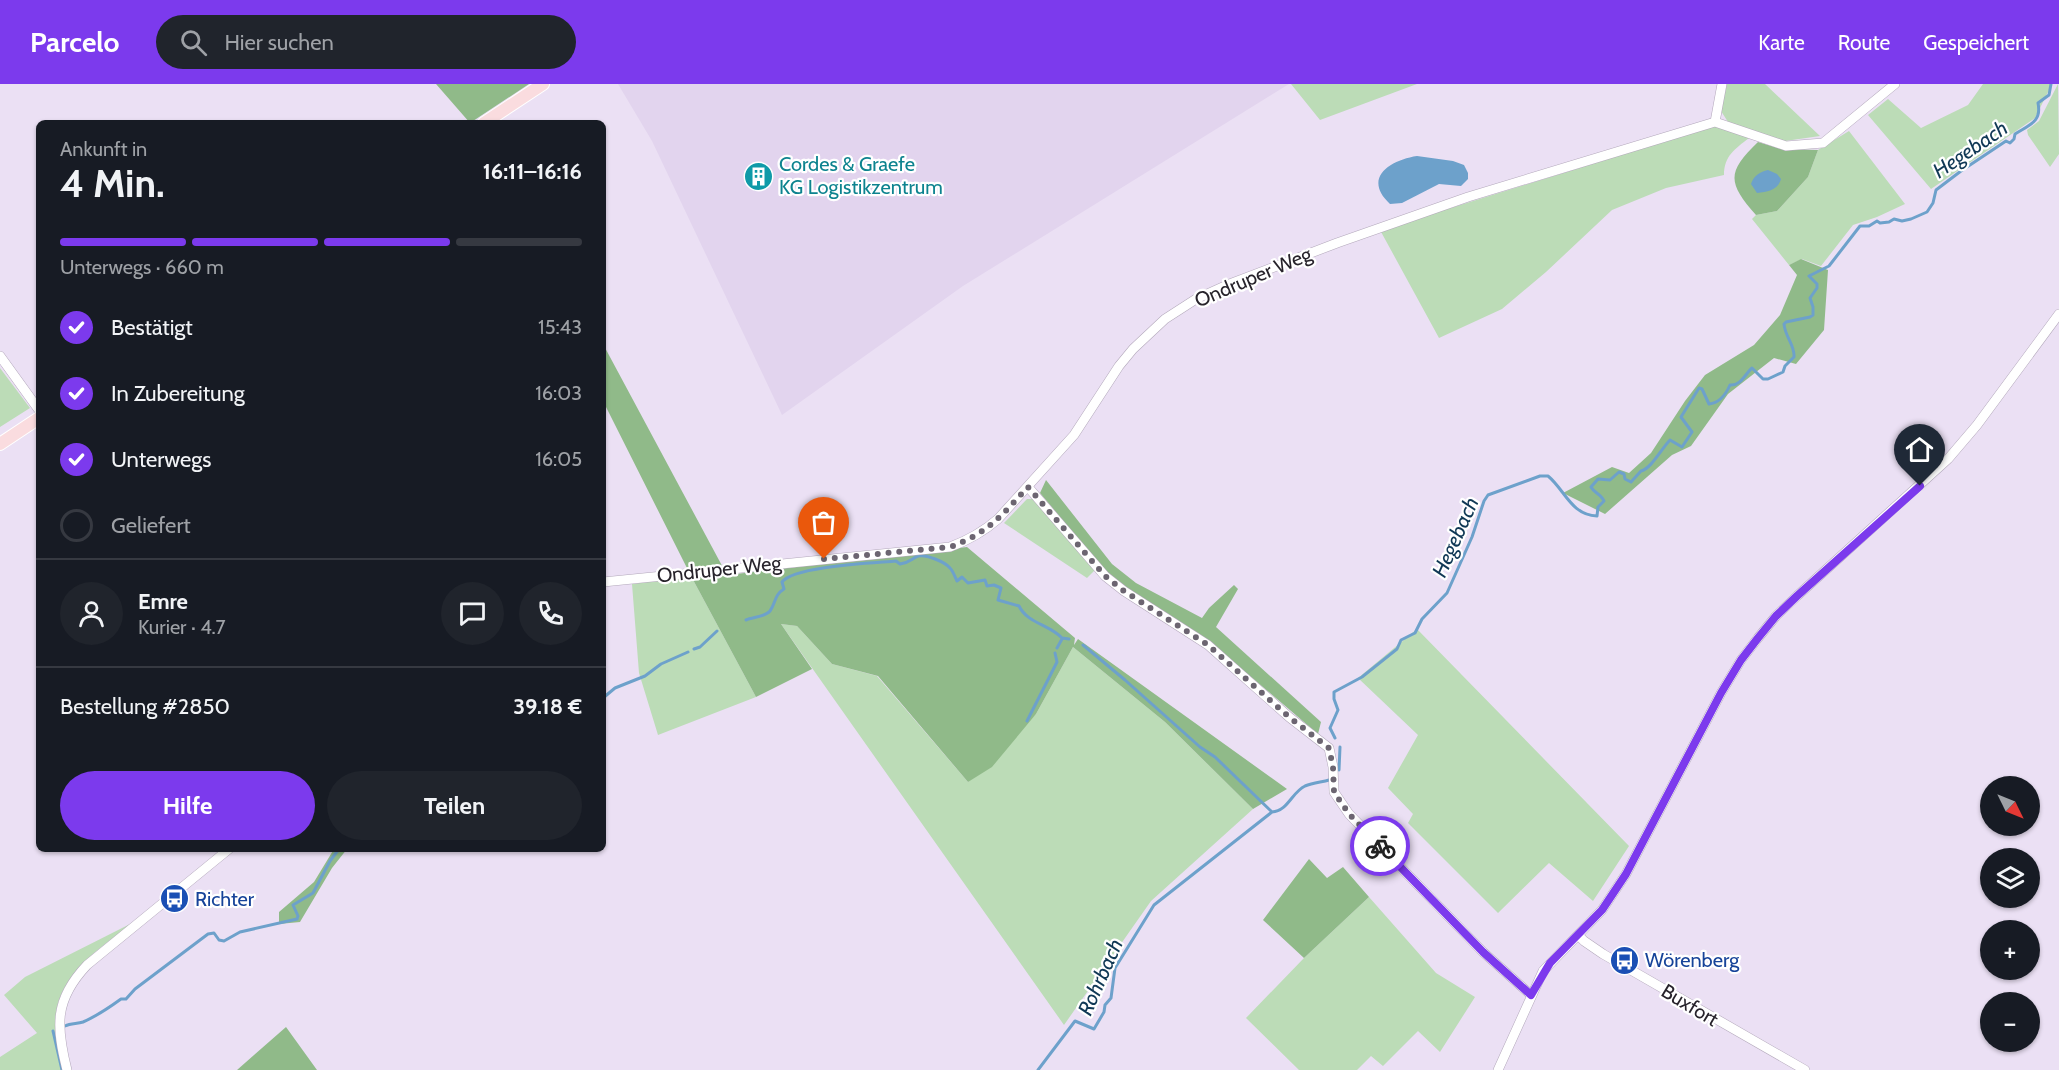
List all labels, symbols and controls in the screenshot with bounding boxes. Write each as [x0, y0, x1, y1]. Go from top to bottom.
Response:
search box [156, 15, 576, 69]
text: Parcelo [30, 25, 120, 59]
icon: search [177, 26, 210, 59]
text: Hier suchen [225, 29, 334, 56]
text: Karte [1758, 30, 1805, 55]
text: Route [1838, 30, 1890, 55]
text: Gespeichert [1923, 30, 2029, 55]
water label: Hegebach [1928, 115, 2012, 183]
text: Ankunft in [60, 137, 147, 161]
place label: Cordes & Graefe KG Logistikzentrum [779, 152, 943, 199]
text: 16:11–16:16 [483, 158, 582, 185]
text: 4 Min. [60, 159, 165, 207]
building icon: Cordes & Graefe KG Logistikzentrum [742, 160, 774, 192]
street label: Ondruper Weg [1191, 241, 1316, 312]
text: Unterwegs · 660 m [60, 255, 224, 279]
icon: check [60, 311, 93, 344]
text: Bestätigt [111, 314, 193, 341]
text: 15:43 [538, 315, 582, 339]
icon: check [60, 377, 93, 410]
text: In Zubereitung [111, 380, 245, 407]
text: 16:03 [535, 381, 582, 405]
pin [1894, 424, 1945, 486]
icon: home [1903, 433, 1936, 466]
icon: check [60, 443, 93, 476]
text: Unterwegs [111, 446, 211, 473]
text: 16:05 [535, 447, 582, 471]
water label: Hegebach [1426, 493, 1484, 581]
pin [798, 497, 849, 559]
icon: bag [807, 506, 840, 539]
text: Geliefert [111, 512, 191, 539]
street label: Ondruper Weg [656, 550, 783, 587]
button: person [60, 582, 123, 645]
button: chat [441, 582, 504, 645]
button: phone [519, 582, 582, 645]
text: Emre [138, 588, 188, 615]
text: Kurier · 4.7 [138, 615, 226, 639]
text: Bestellung #2850 [60, 693, 230, 720]
text: 39.18 € [513, 693, 582, 720]
button: Hilfe [60, 771, 315, 840]
button: Teilen [327, 771, 582, 840]
north arrow [1980, 776, 2040, 836]
map controls [1980, 776, 2040, 1052]
courier [1350, 816, 1410, 876]
icon: bike [1364, 830, 1397, 863]
button: layers [1980, 848, 2040, 908]
bus stop icon: Richter [158, 883, 190, 915]
place label: Richter [195, 887, 255, 911]
button: + [1980, 920, 2040, 980]
water label: Rohrbach [1072, 935, 1128, 1019]
bus stop icon: Wörenberg [1608, 944, 1640, 976]
place label: Wörenberg [1645, 948, 1740, 972]
street label: Buxfort [1657, 979, 1723, 1031]
button: − [1980, 992, 2040, 1052]

